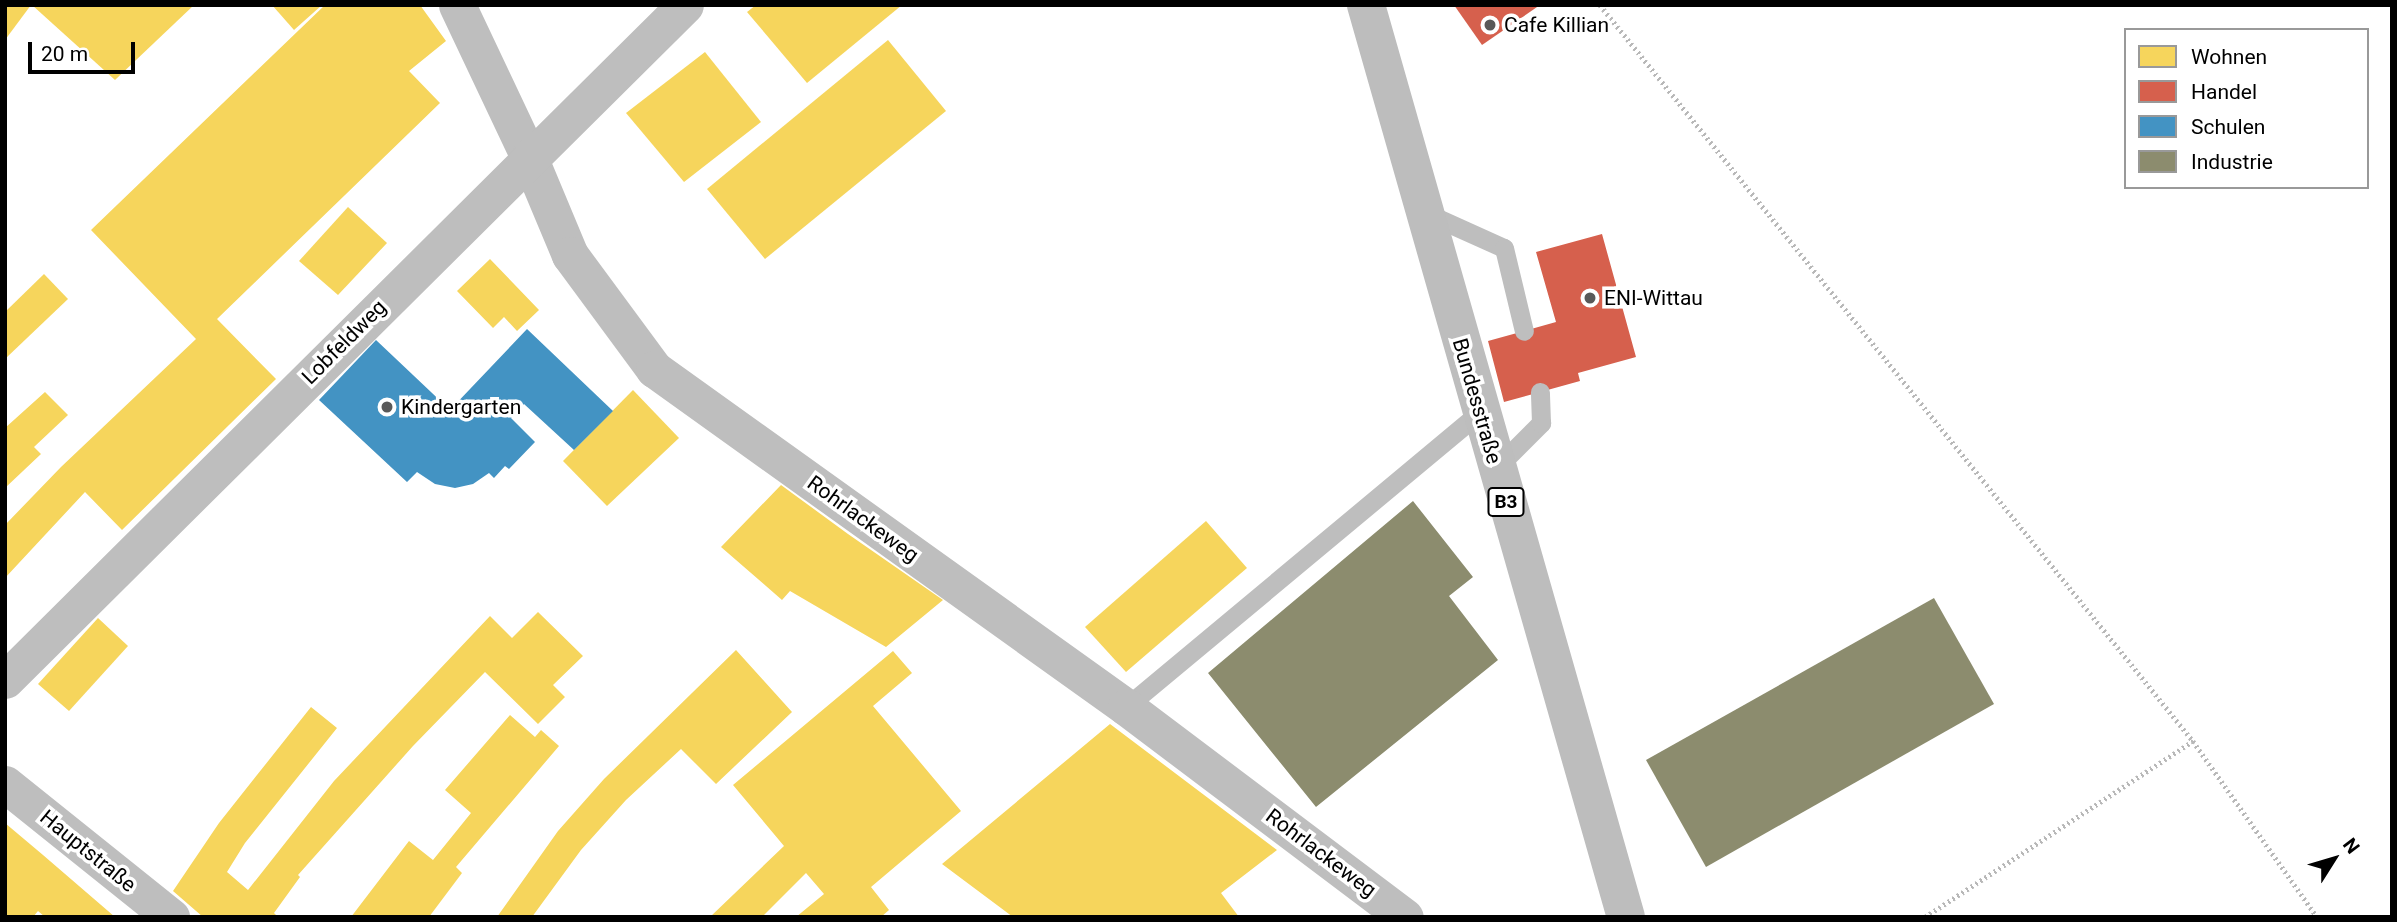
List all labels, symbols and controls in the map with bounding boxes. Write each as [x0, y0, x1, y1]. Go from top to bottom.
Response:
place label: Cafe Killian [1504, 12, 1609, 38]
marker: Cafe Killian [1482, 17, 1498, 33]
scale bar [32, 28, 138, 72]
legend [2124, 28, 2369, 189]
text: 20 m [41, 42, 88, 66]
text: Wohnen [2191, 45, 2267, 69]
text: Handel [2191, 80, 2257, 104]
text: Schulen [2191, 115, 2265, 139]
text: Industrie [2191, 150, 2273, 174]
place label: ENI-Wittau [1604, 285, 1703, 311]
marker: ENI-Wittau [1582, 290, 1598, 306]
street label: Lobfeldweg [297, 295, 391, 389]
street label: Bundesstraße [1447, 335, 1507, 467]
place label: Kindergarten [401, 394, 521, 420]
marker: Kindergarten [379, 399, 395, 415]
street label: Rohrlackeweg [802, 470, 924, 568]
road number: B3 [1487, 486, 1525, 517]
street label: Rohrlackeweg [1261, 803, 1381, 903]
street label: Hauptstraße [35, 805, 141, 897]
north arrow [2299, 824, 2369, 894]
text: N [2338, 834, 2364, 858]

